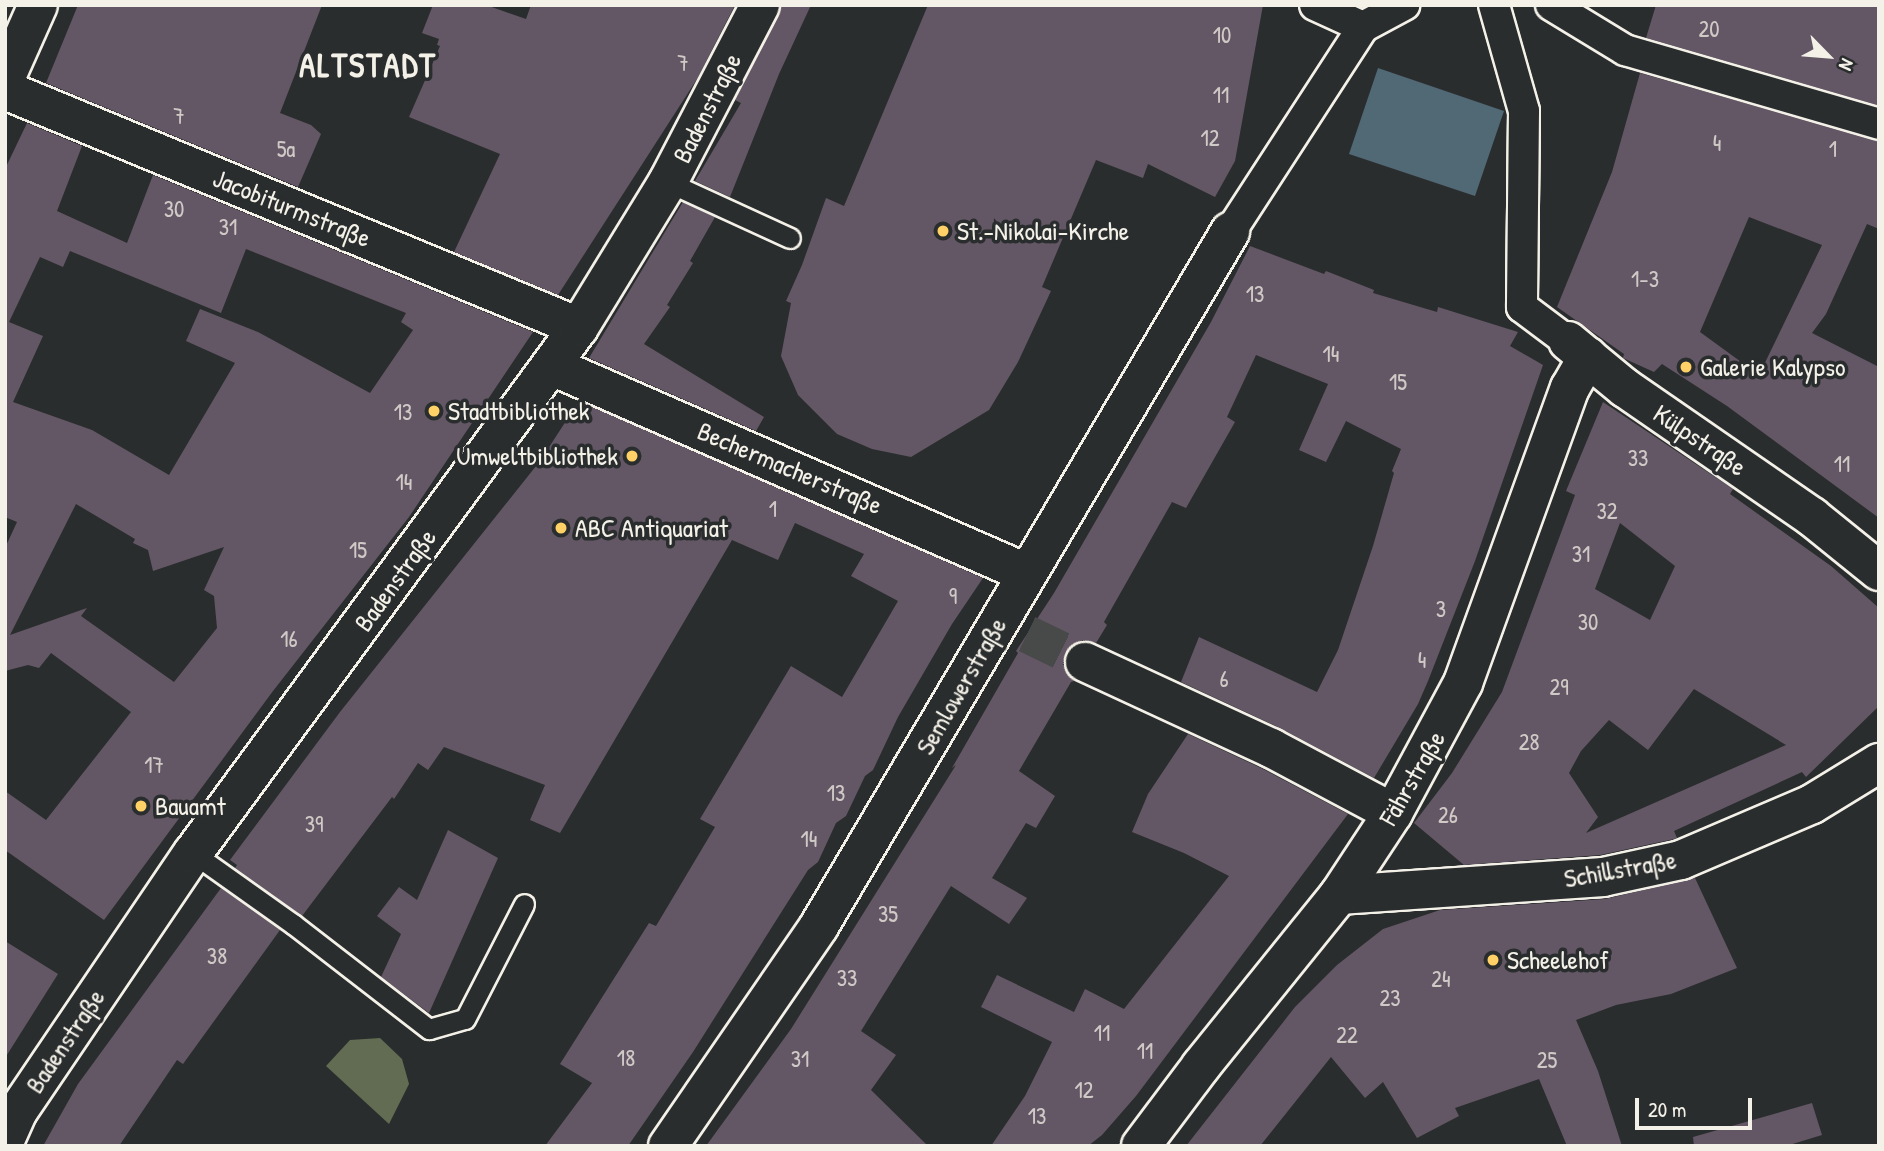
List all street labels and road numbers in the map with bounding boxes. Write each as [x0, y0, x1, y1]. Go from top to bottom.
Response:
street label: Badenstraße [666, 48, 748, 168]
street label: Jacobiturmstraße [209, 162, 375, 254]
street label: Külpstraße [1648, 398, 1752, 482]
street label: Bechermacherstraße [693, 415, 887, 521]
street label: Badenstraße [347, 523, 443, 637]
street label: Semlowerstraße [909, 612, 1013, 760]
street label: Fährstraße [1372, 725, 1452, 831]
street label: Schillstraße [1562, 844, 1678, 894]
street label: Badenstraße [19, 983, 111, 1099]

